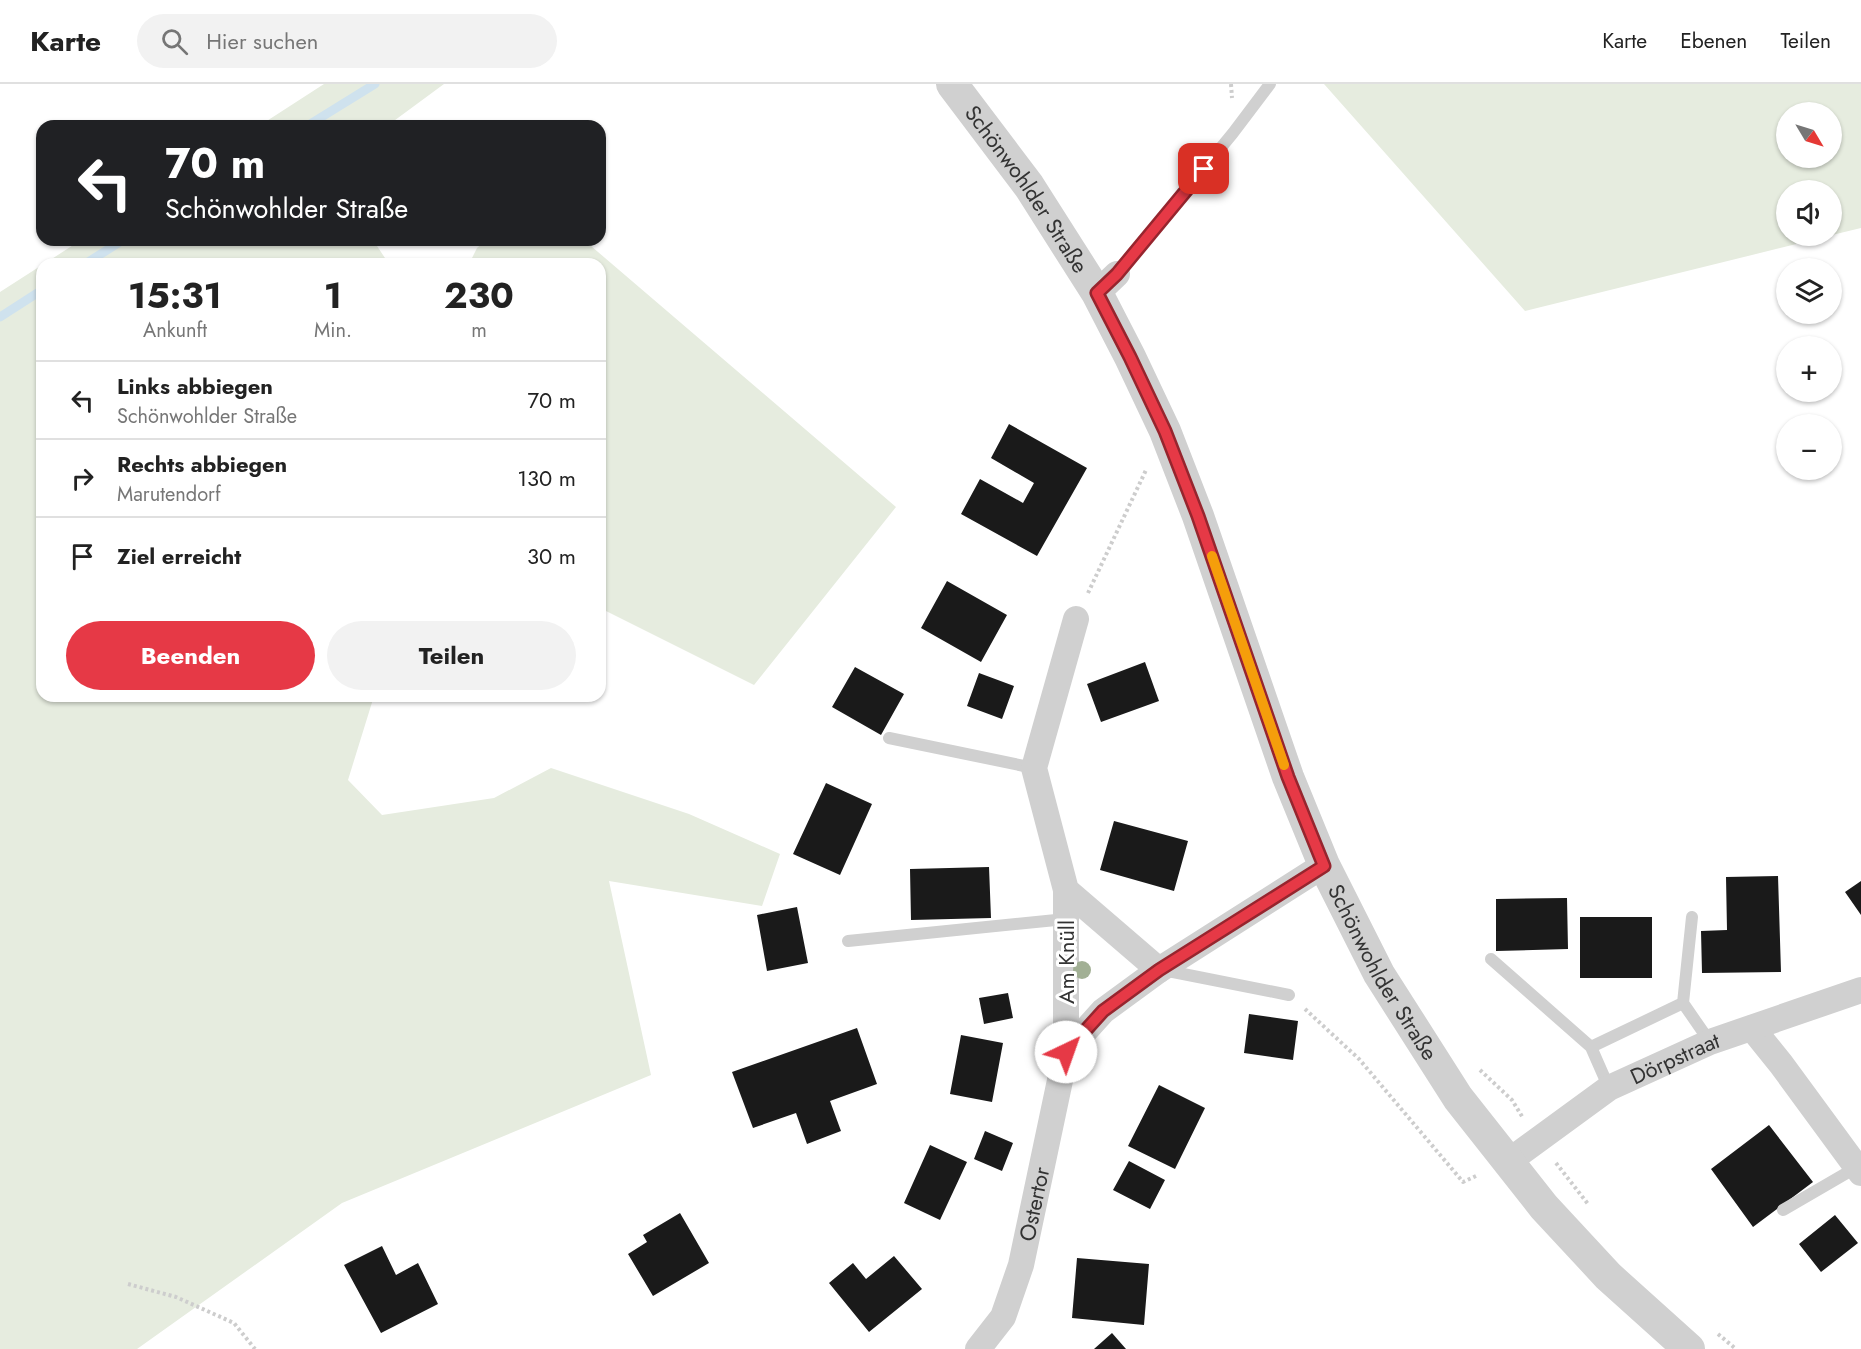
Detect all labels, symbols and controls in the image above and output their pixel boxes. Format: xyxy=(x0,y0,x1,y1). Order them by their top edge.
search box xyxy=(137,14,557,68)
text: Karte xyxy=(30,21,101,62)
icon: search xyxy=(158,25,191,58)
text: Hier suchen xyxy=(206,25,318,57)
text: Karte xyxy=(1602,26,1647,56)
text: Ebenen xyxy=(1680,26,1747,56)
text: Teilen xyxy=(1780,26,1831,56)
street label: Schönwohlder Straße xyxy=(957,98,1096,279)
north arrow xyxy=(1776,102,1842,168)
map controls xyxy=(1776,102,1842,480)
text: 70 m xyxy=(165,133,265,194)
pin xyxy=(1178,143,1229,194)
icon: left xyxy=(66,144,144,222)
icon: arrive xyxy=(1187,152,1220,185)
button: sound xyxy=(1776,180,1842,246)
text: Schönwohlder Straße xyxy=(165,189,408,228)
button: layers xyxy=(1776,258,1842,324)
text: 15:31 xyxy=(128,269,222,321)
text: 1 xyxy=(324,269,342,321)
text: 230 xyxy=(444,269,514,321)
text: Ankunft xyxy=(143,316,207,345)
text: Min. xyxy=(314,316,352,345)
text: m xyxy=(471,316,487,345)
button: + xyxy=(1776,336,1842,402)
text: Links abbiegen xyxy=(117,370,273,402)
icon: left xyxy=(66,384,99,417)
text: 70 m xyxy=(527,384,576,416)
text: Schönwohlder Straße xyxy=(117,402,297,431)
button: − xyxy=(1776,414,1842,480)
text: Rechts abbiegen xyxy=(117,448,287,480)
icon: right xyxy=(66,462,99,495)
text: 130 m xyxy=(517,462,576,494)
text: Marutendorf xyxy=(117,480,221,509)
icon: arrive xyxy=(66,540,99,573)
text: Ziel erreicht xyxy=(117,540,241,572)
text: 30 m xyxy=(527,540,576,572)
button: Beenden xyxy=(66,621,315,690)
button: Teilen xyxy=(327,621,576,690)
street label: Schönwohlder Straße xyxy=(1320,878,1446,1066)
street label: Am Knüll xyxy=(1050,920,1082,1004)
position arrow xyxy=(1034,1020,1098,1084)
street label: Dörpstraat xyxy=(1625,1024,1724,1092)
street label: Ostertor xyxy=(1010,1163,1057,1244)

